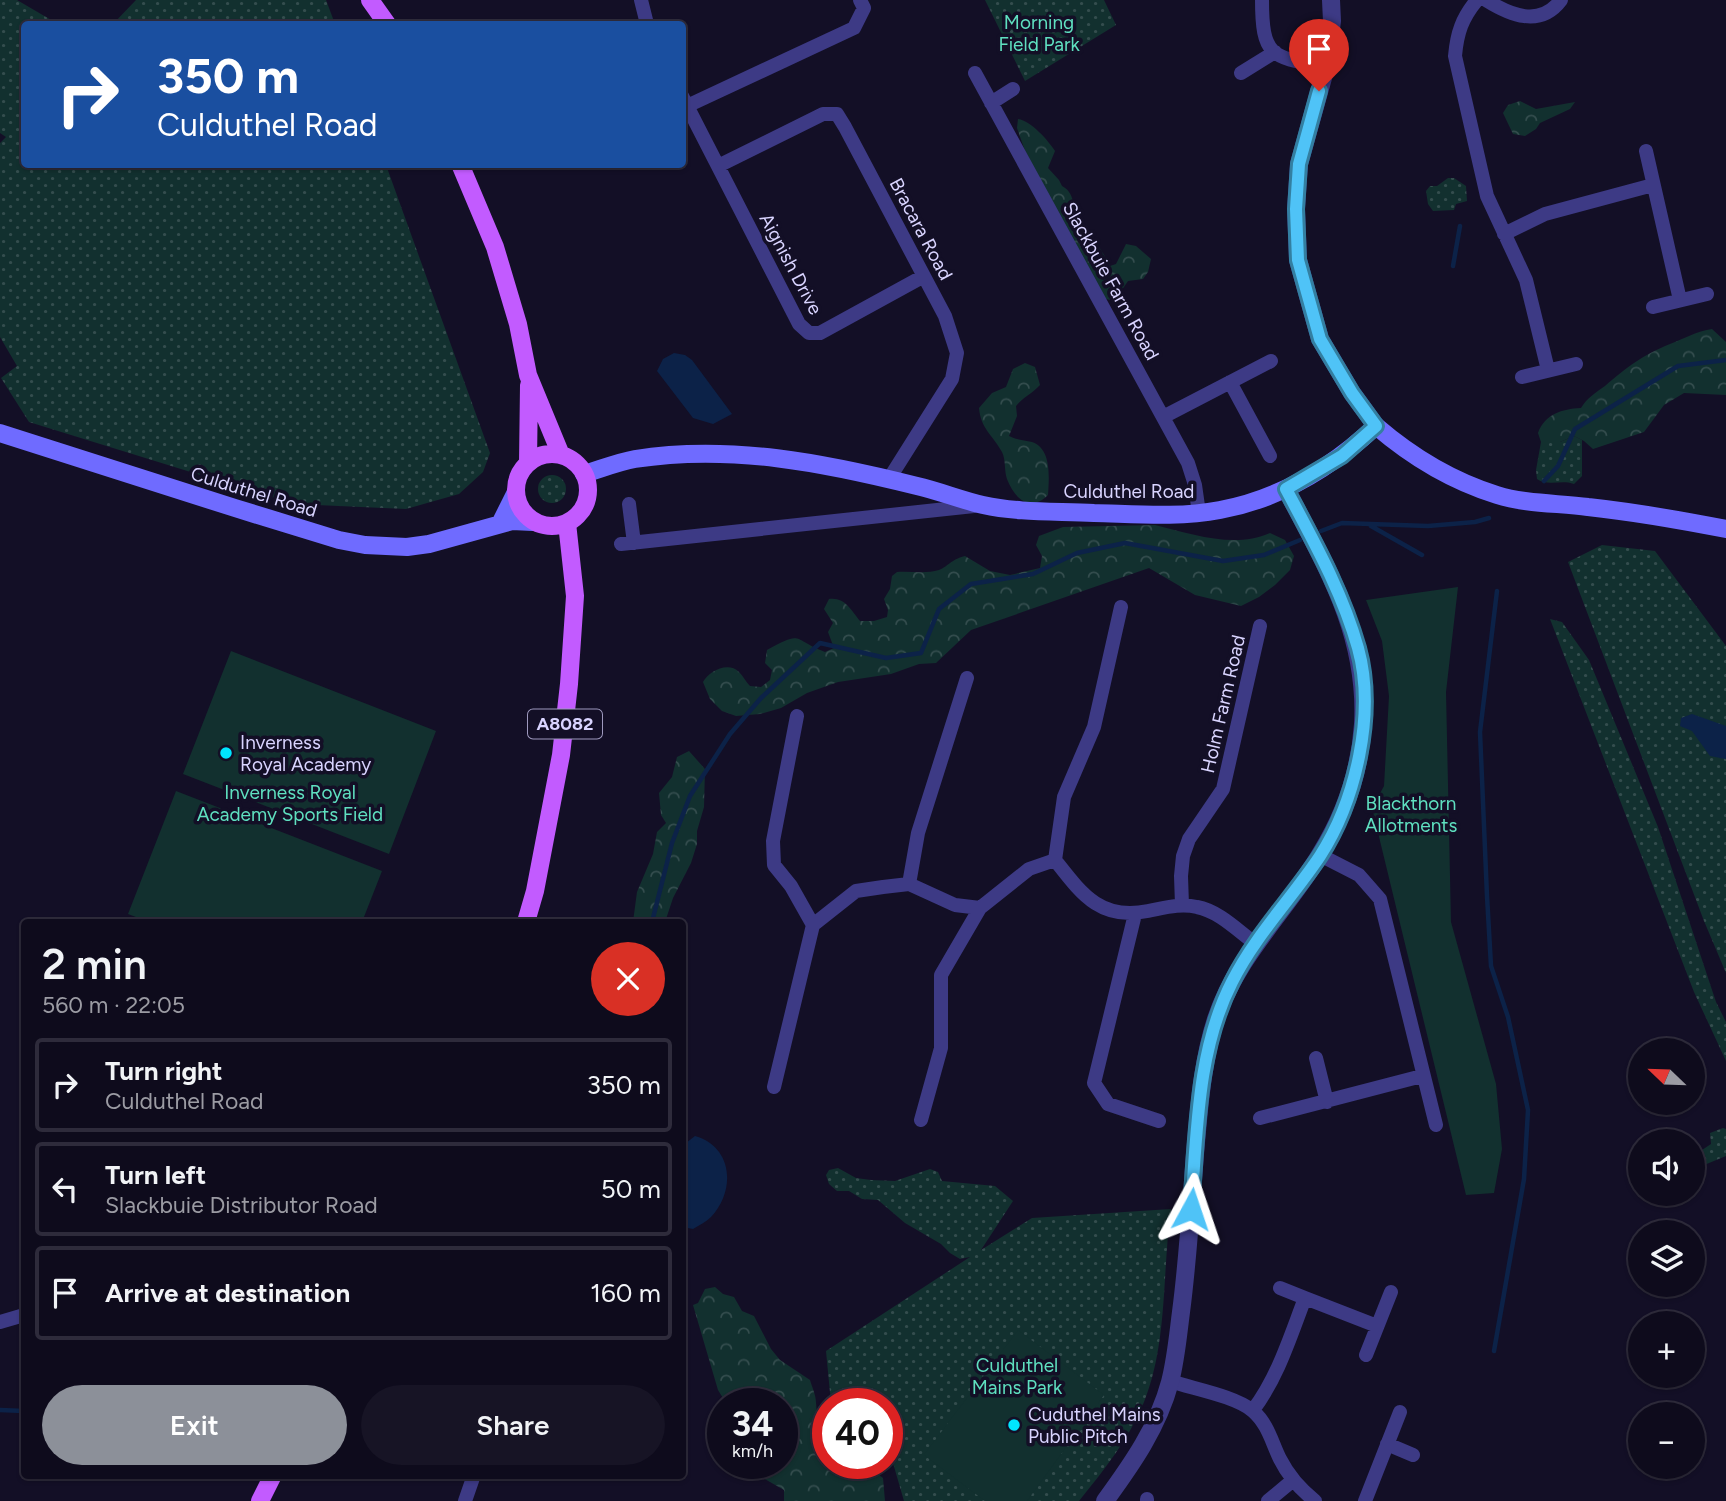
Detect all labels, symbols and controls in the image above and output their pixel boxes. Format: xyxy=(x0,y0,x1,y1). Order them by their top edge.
park label: Morning Field Park xyxy=(998,11,1080,56)
pin xyxy=(1289,19,1349,91)
icon: arrive xyxy=(1300,30,1338,68)
text: 350 m xyxy=(157,46,299,105)
icon: right xyxy=(42,49,133,140)
text: Culduthel Road xyxy=(157,106,378,144)
street label: Bracara Road xyxy=(885,174,957,284)
street label: Slackbuie Farm Road xyxy=(1058,198,1164,364)
street label: Aignish Drive xyxy=(755,209,827,319)
street label: Culduthel Road xyxy=(188,462,320,522)
street label: Culduthel Road xyxy=(1064,480,1195,503)
street label: Holm Farm Road xyxy=(1196,633,1250,775)
road number: A8082 xyxy=(528,710,602,738)
place label: Inverness Royal Academy xyxy=(240,731,371,776)
marker: Inverness Royal Academy xyxy=(218,745,234,761)
park label: Inverness Royal Academy Sports Field xyxy=(197,781,383,826)
park label: Blackthorn Allotments xyxy=(1365,792,1457,837)
text: 2 min xyxy=(42,939,147,990)
button: close xyxy=(591,942,665,1016)
text: 560 m · 22:05 xyxy=(42,991,185,1019)
north arrow xyxy=(1628,1038,1704,1115)
map controls xyxy=(1628,1038,1705,1479)
text: Turn right xyxy=(105,1055,222,1087)
icon: right xyxy=(46,1066,84,1104)
text: 350 m xyxy=(587,1069,661,1101)
text: Culduthel Road xyxy=(105,1087,264,1115)
button: sound xyxy=(1628,1129,1705,1206)
text: Turn left xyxy=(105,1159,206,1191)
icon: left xyxy=(46,1170,84,1208)
position arrow xyxy=(1154,1172,1228,1246)
text: 50 m xyxy=(601,1173,661,1205)
text: Slackbuie Distributor Road xyxy=(105,1191,378,1219)
button: layers xyxy=(1628,1220,1705,1297)
icon: arrive xyxy=(46,1274,84,1312)
text: Arrive at destination xyxy=(105,1277,350,1309)
text: 160 m xyxy=(590,1277,661,1309)
button: + xyxy=(1628,1311,1705,1388)
park label: Culduthel Mains Park xyxy=(972,1354,1063,1399)
button: Exit xyxy=(42,1385,347,1465)
button: Share xyxy=(361,1385,665,1465)
speed limit sign: 40 xyxy=(812,1388,903,1479)
button: − xyxy=(1628,1402,1705,1479)
text: 34 xyxy=(732,1403,773,1445)
place label: Cuduthel Mains Public Pitch xyxy=(1028,1403,1161,1448)
marker: Cuduthel Mains Public Pitch xyxy=(1006,1417,1022,1433)
text: km/h xyxy=(732,1440,773,1462)

